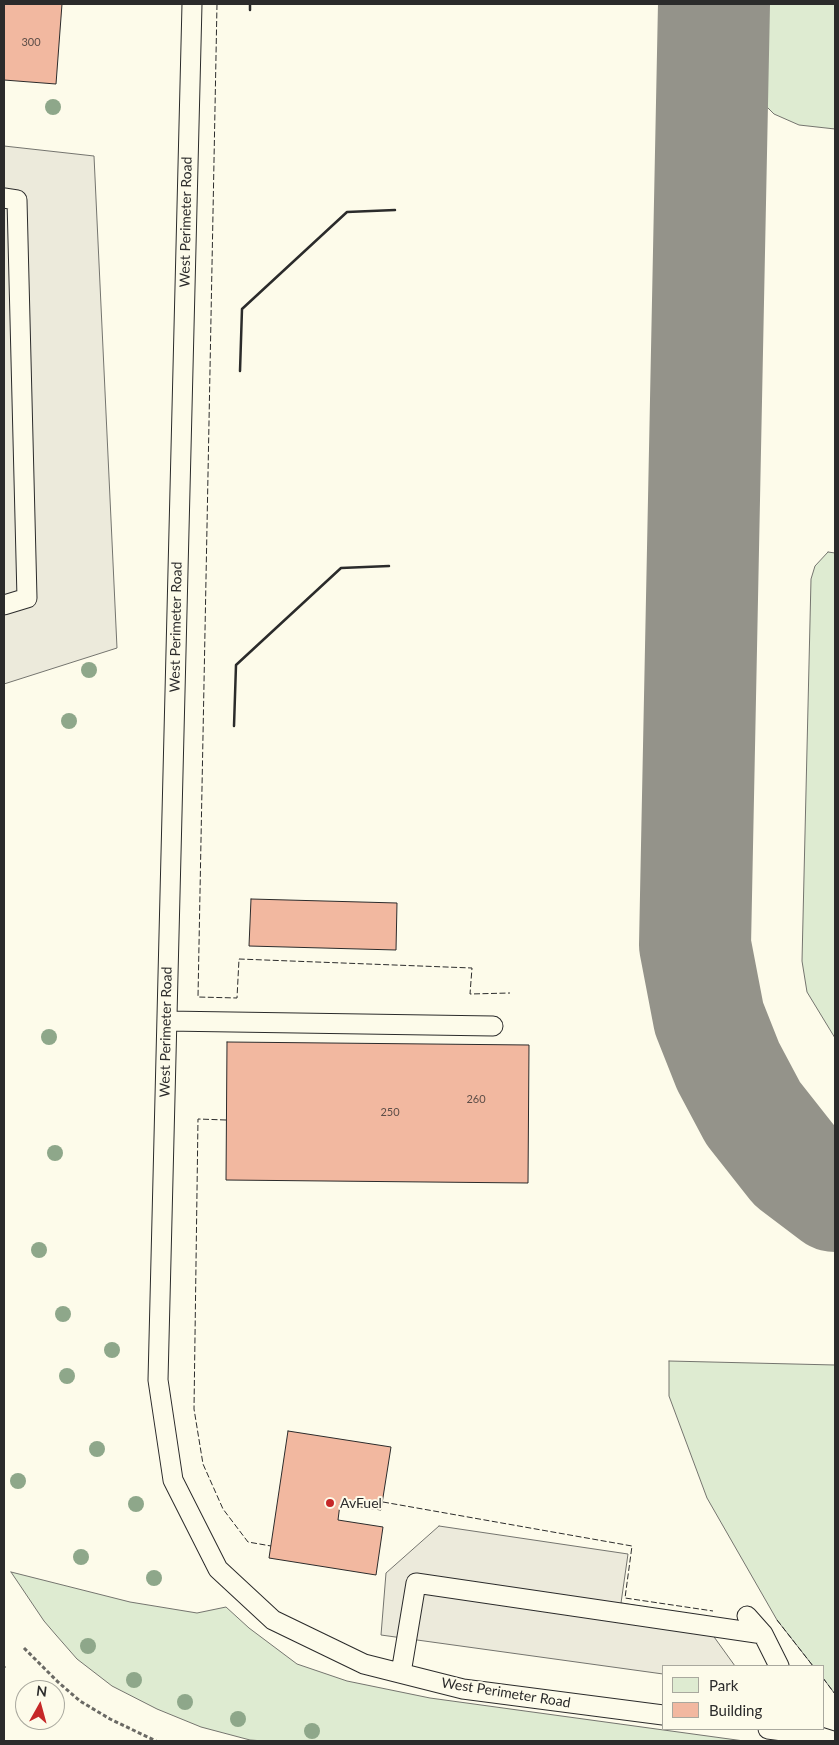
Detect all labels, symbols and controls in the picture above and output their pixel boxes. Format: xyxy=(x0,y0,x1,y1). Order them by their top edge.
house number: 300 xyxy=(21,35,41,49)
street label: West Perimeter Road xyxy=(176,157,196,287)
street label: West Perimeter Road xyxy=(166,562,186,692)
street label: West Perimeter Road xyxy=(156,967,176,1097)
house number: 260 xyxy=(466,1092,486,1106)
house number: 250 xyxy=(380,1105,400,1119)
place label: AvFuel xyxy=(340,1495,382,1511)
marker: AvFuel xyxy=(324,1497,336,1509)
legend xyxy=(662,1665,824,1730)
street label: West Perimeter Road xyxy=(440,1674,572,1712)
text: Park xyxy=(709,1676,738,1694)
north arrow xyxy=(15,1680,65,1730)
text: N xyxy=(35,1682,48,1700)
text: Building xyxy=(709,1701,762,1719)

